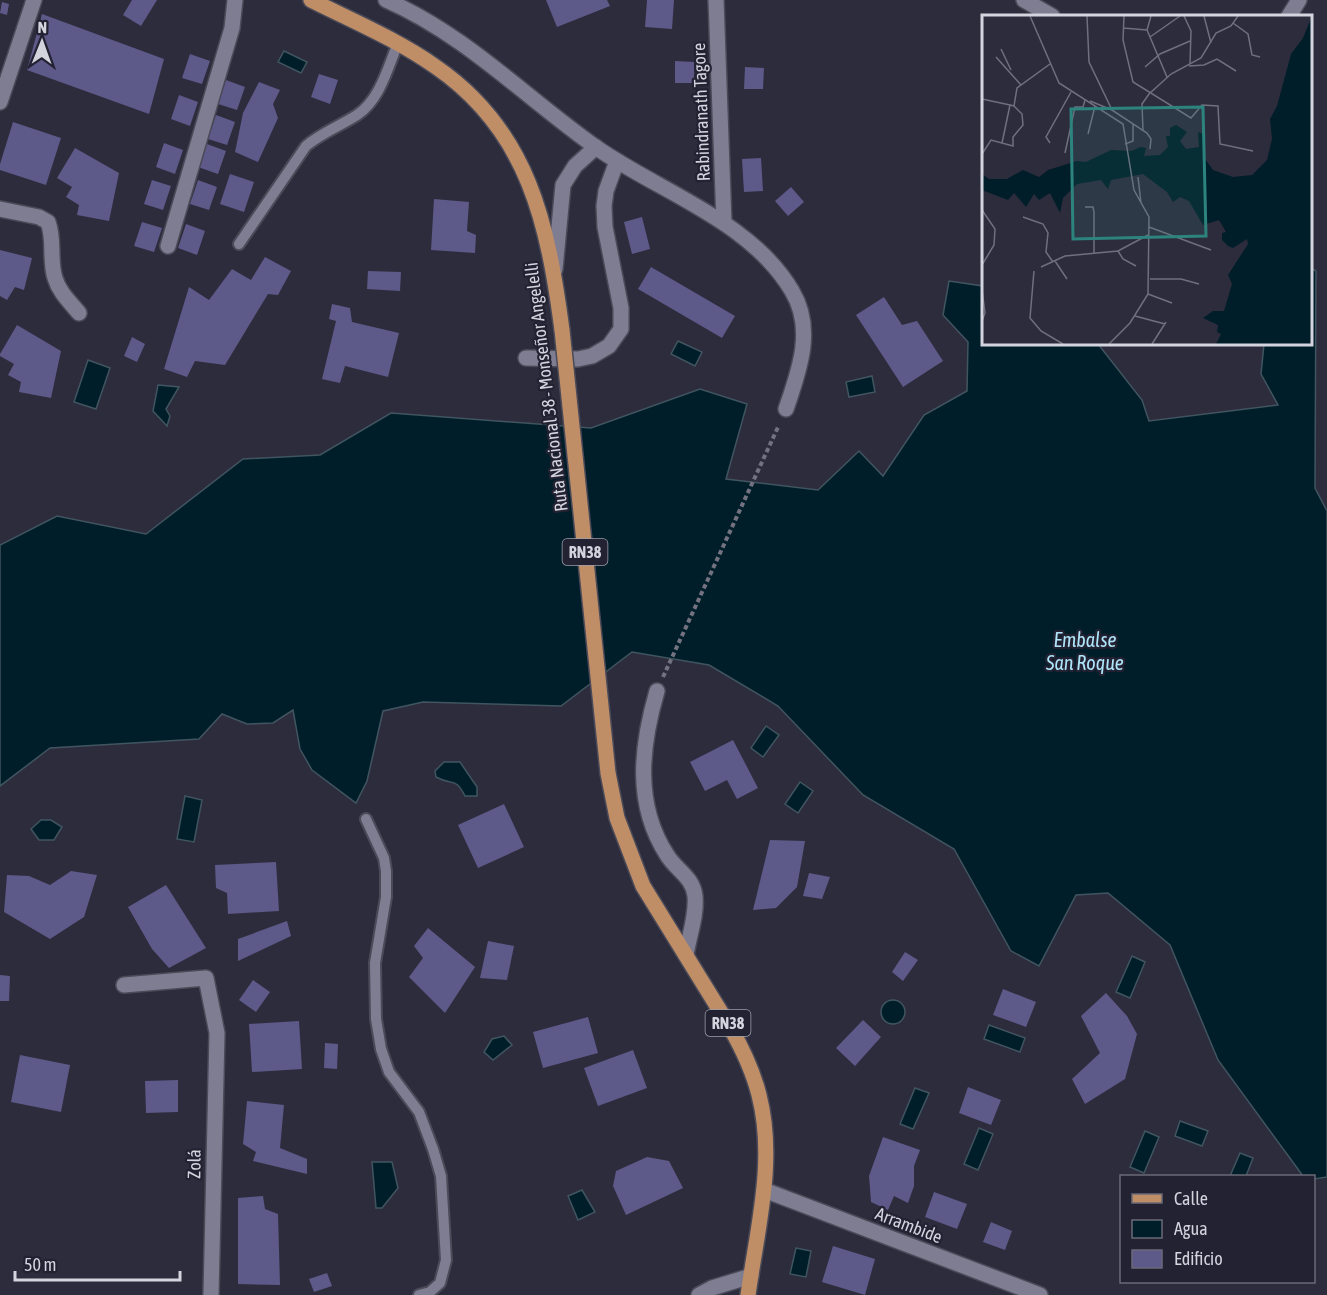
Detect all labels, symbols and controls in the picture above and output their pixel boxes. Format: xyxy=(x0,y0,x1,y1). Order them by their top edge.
north arrow xyxy=(12,12,72,72)
inset map xyxy=(982,15,1312,345)
text: N xyxy=(37,18,47,36)
street label: Rabindranath Tagore xyxy=(688,42,714,182)
street label: Ruta Nacional 38 - Monseñor Angelelli xyxy=(520,261,572,513)
road number: RN38 xyxy=(562,539,608,565)
water label: Embalse San Roque xyxy=(1045,628,1124,674)
road number: RN38 xyxy=(706,1010,750,1036)
street label: Zolá xyxy=(183,1149,205,1179)
legend xyxy=(1120,1175,1315,1283)
text: Calle xyxy=(1174,1188,1208,1209)
street label: Arrambide xyxy=(873,1203,945,1247)
text: Agua xyxy=(1174,1218,1208,1239)
scale bar xyxy=(15,1244,180,1282)
text: Edificio xyxy=(1174,1248,1223,1269)
text: 50 m xyxy=(24,1254,56,1275)

